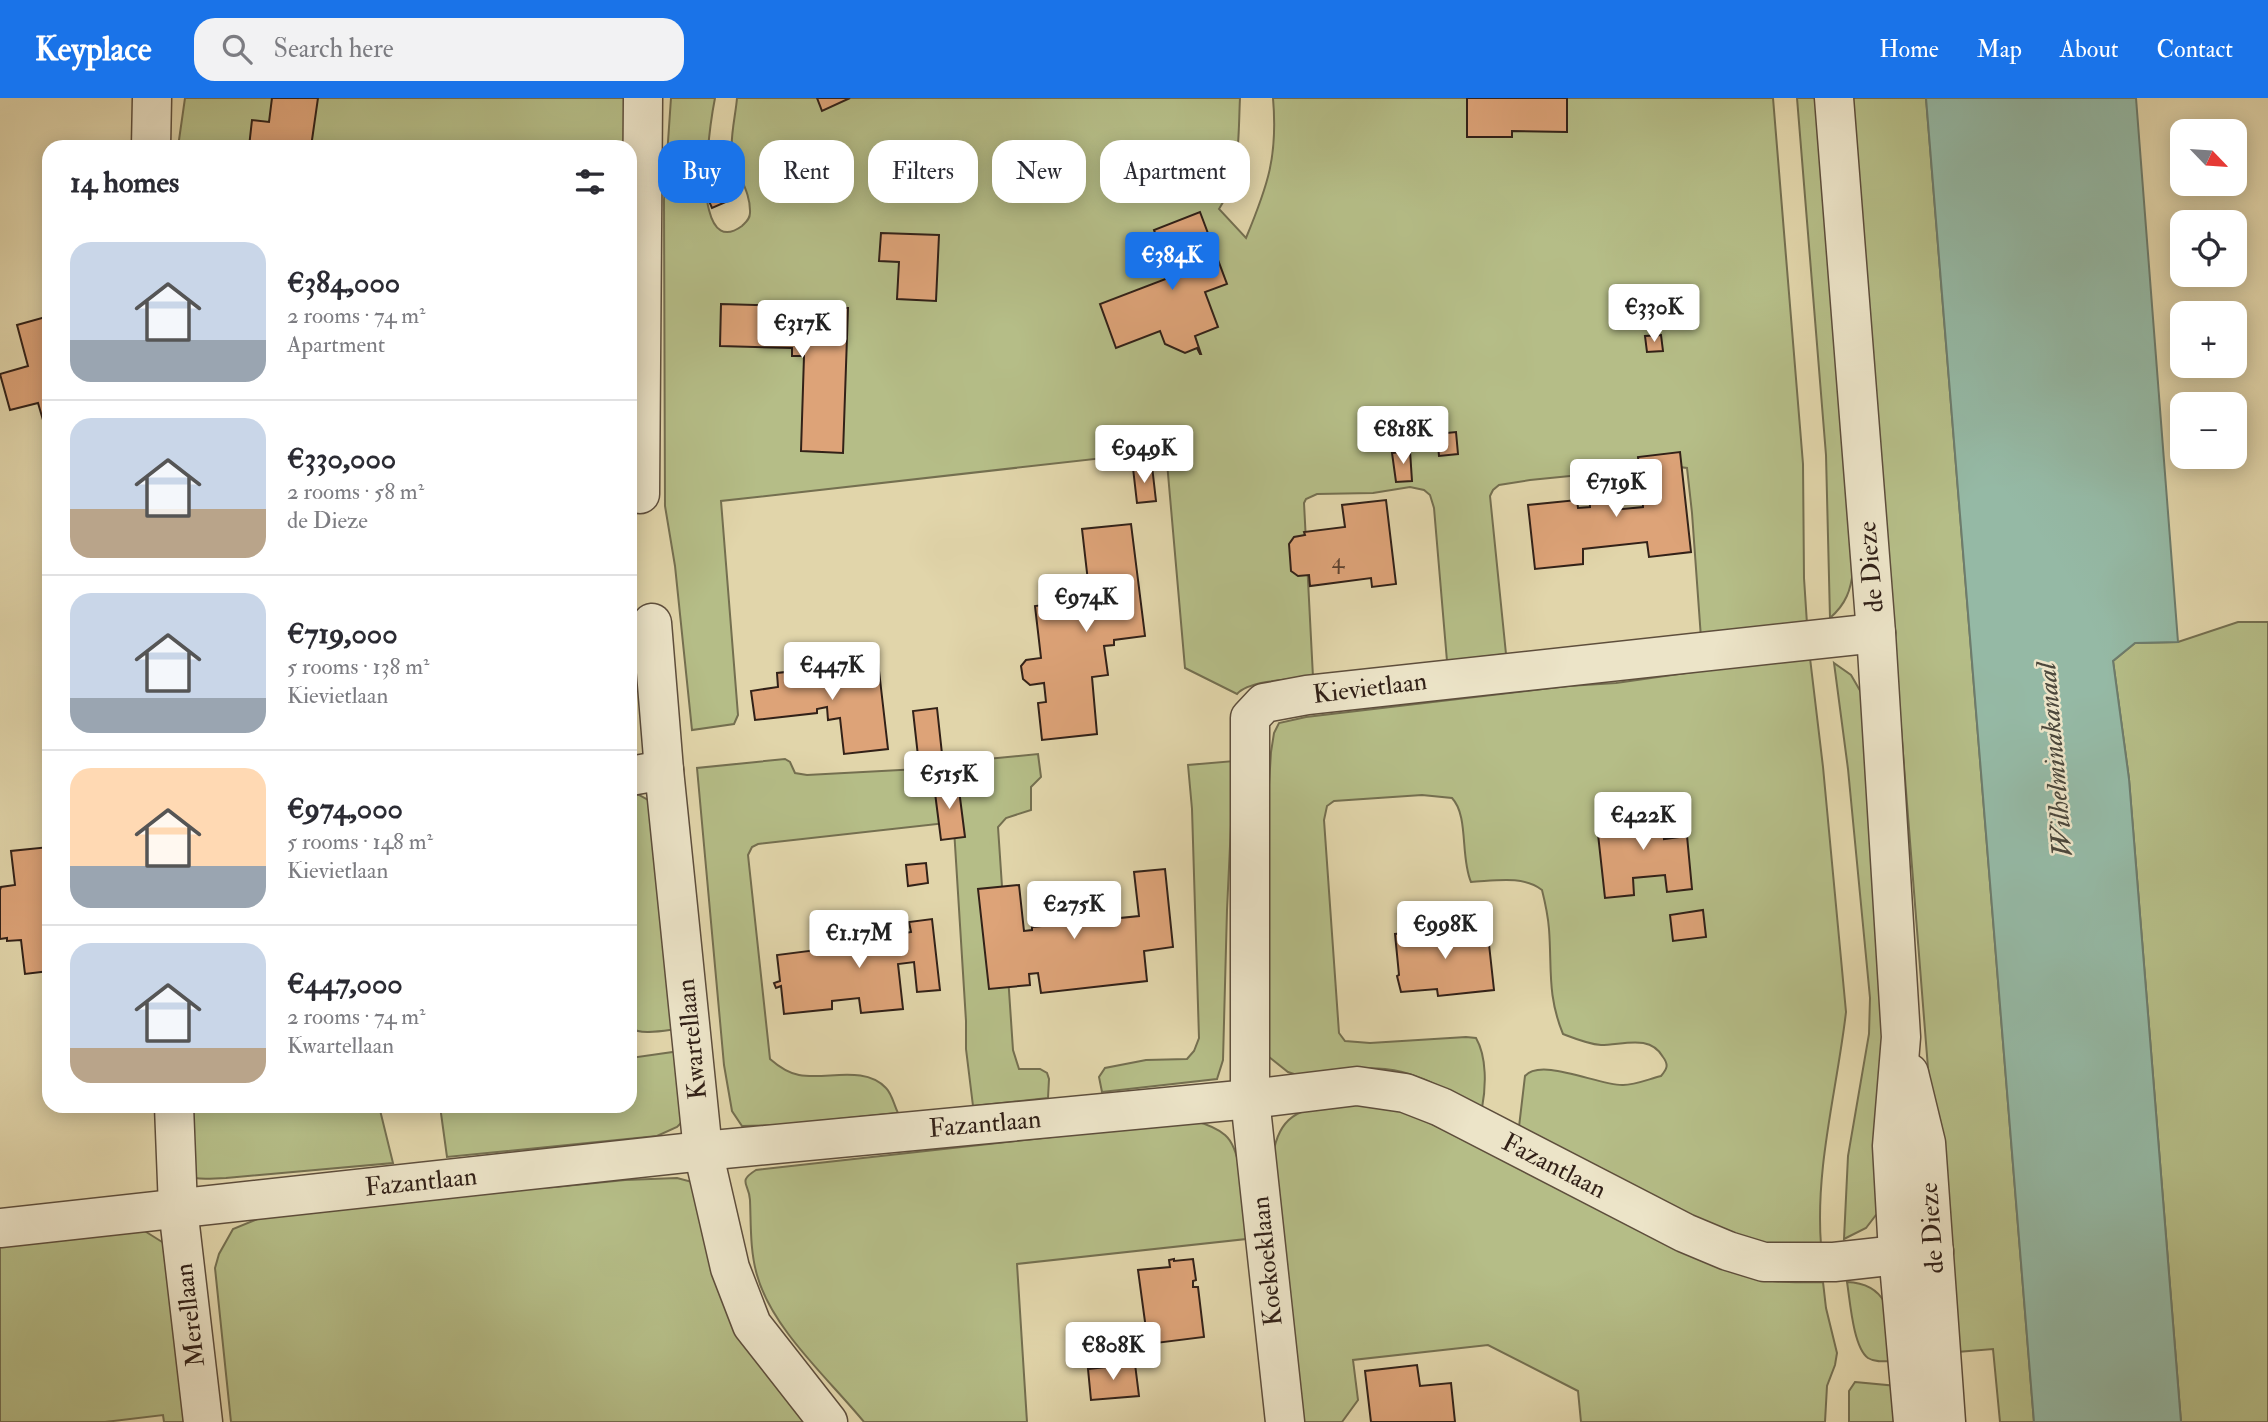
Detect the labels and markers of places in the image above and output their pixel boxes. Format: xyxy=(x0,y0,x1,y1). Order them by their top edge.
pin: €384K xyxy=(1123,232,1221,292)
pin: €330K xyxy=(1605,285,1703,344)
pin: €317K xyxy=(753,300,851,360)
pin: €818K xyxy=(1354,406,1452,466)
pin: €949K xyxy=(1095,426,1193,485)
pin: €719K xyxy=(1567,460,1665,519)
pin: €974K xyxy=(1037,574,1135,634)
pin: €447K xyxy=(783,642,881,702)
pin: €515K xyxy=(900,752,998,811)
pin: €422K xyxy=(1594,792,1692,852)
pin: €275K xyxy=(1025,882,1123,941)
pin: €998K xyxy=(1396,902,1494,961)
pin: €1.17M xyxy=(802,910,916,970)
pin: €808K xyxy=(1064,1322,1162,1382)

